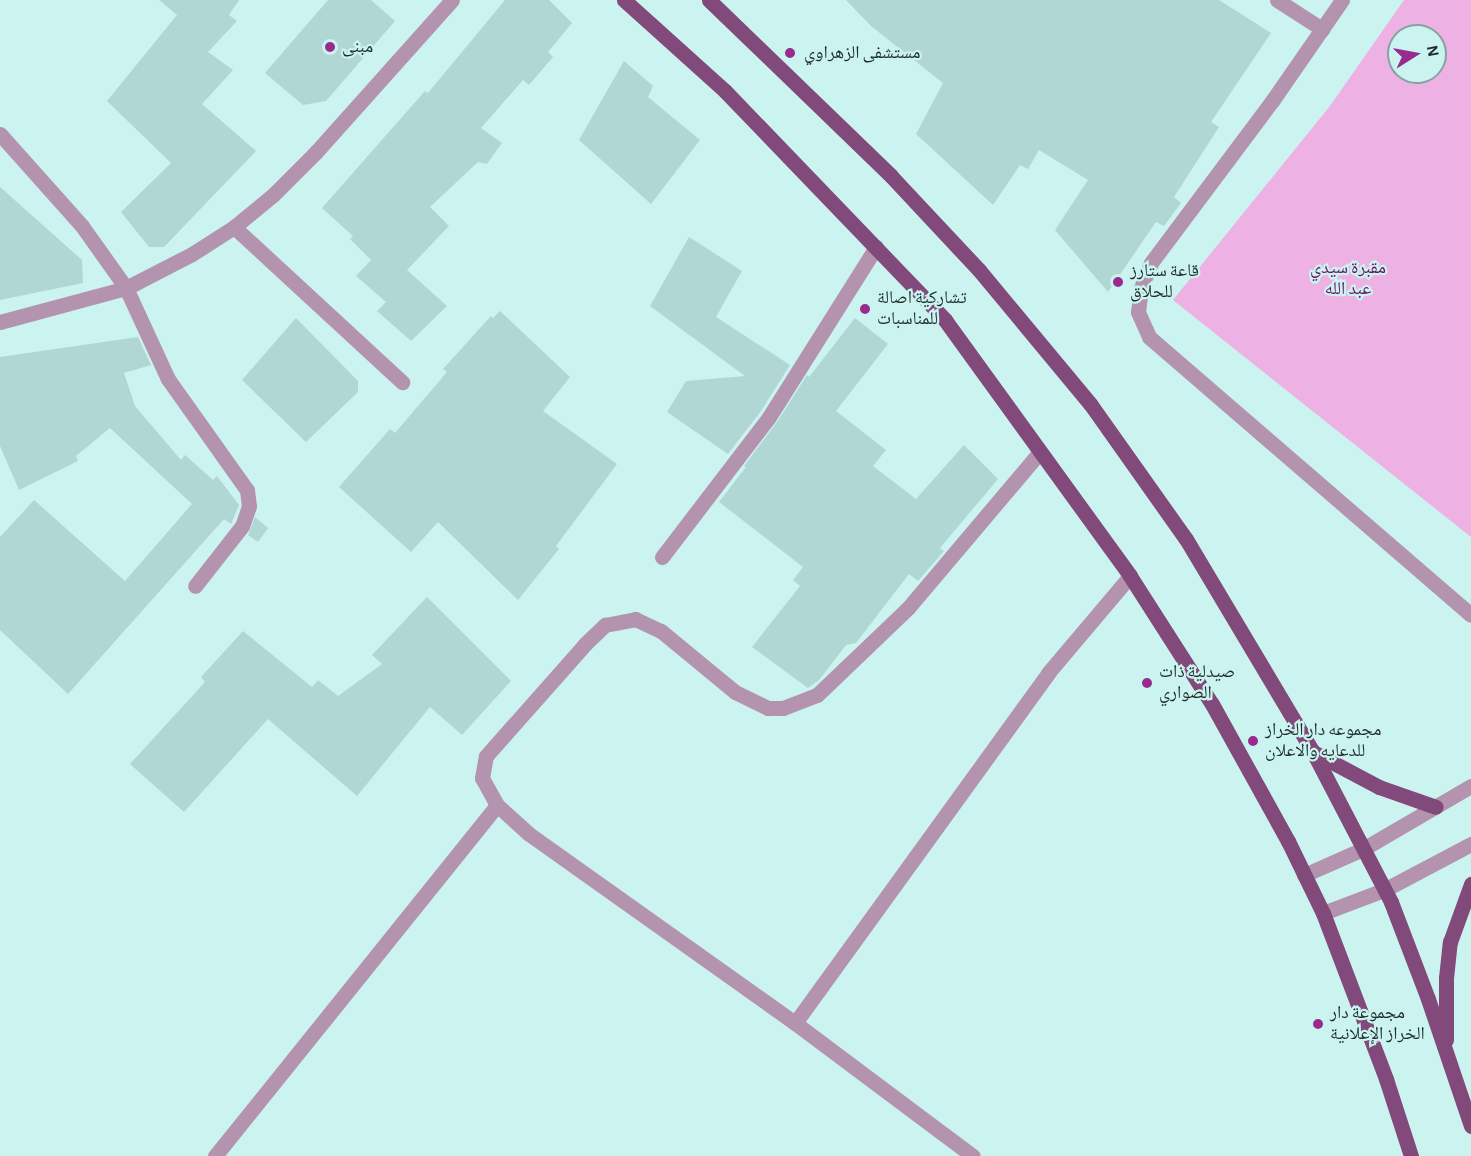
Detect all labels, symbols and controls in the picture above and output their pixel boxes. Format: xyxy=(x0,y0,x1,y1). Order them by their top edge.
north arrow xyxy=(1387,24,1447,84)
place label: مبنى xyxy=(342,36,373,58)
marker: مبنى xyxy=(323,40,337,54)
place label: مستشفى الزهراوي xyxy=(804,42,920,64)
marker: مستشفى الزهراوي xyxy=(781,44,799,62)
text: N xyxy=(1424,44,1442,58)
park label: مقبرة سيدي عبد الله xyxy=(1310,258,1386,300)
place label: قاعة ستارز للحلاق xyxy=(1130,261,1199,304)
marker: قاعة ستارز للحلاق xyxy=(1111,275,1125,289)
place label: تشاركية اصالة للمناسبات xyxy=(877,288,967,330)
marker: تشاركية اصالة للمناسبات xyxy=(858,302,872,316)
place label: صيدلية ذات الصواري xyxy=(1159,662,1235,704)
marker: صيدلية ذات الصواري xyxy=(1140,676,1154,690)
place label: مجموعه دار الخراز للدعايه والاعلان xyxy=(1265,720,1381,762)
marker: مجموعه دار الخراز للدعايه والاعلان xyxy=(1246,734,1260,748)
place label: مجموعة دار الخراز اﻹعلانية xyxy=(1330,1003,1425,1046)
marker: مجموعة دار الخراز اﻹعلانية xyxy=(1311,1017,1325,1031)

